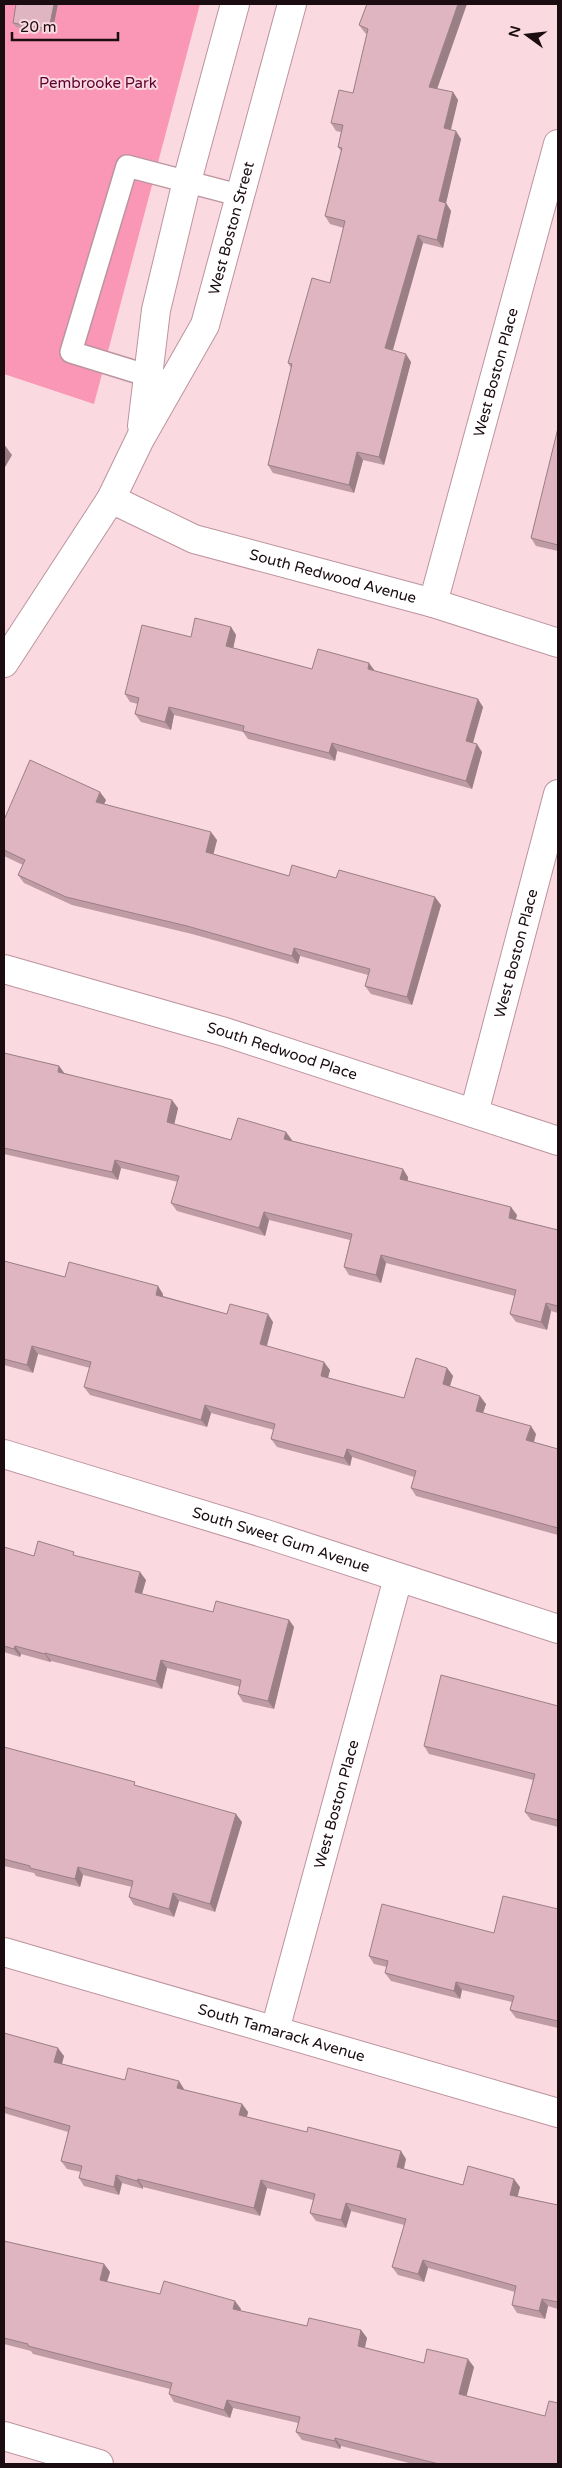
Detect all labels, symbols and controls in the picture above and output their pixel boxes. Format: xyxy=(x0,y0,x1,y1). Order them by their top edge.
scale bar xyxy=(12,10,119,42)
north arrow xyxy=(502,10,552,60)
text: 20 m xyxy=(20,18,57,36)
text: N xyxy=(505,24,525,39)
park label: Pembrooke Park xyxy=(39,74,157,92)
street label: West Boston Street xyxy=(205,159,258,297)
street label: West Boston Place xyxy=(470,306,522,439)
street label: South Redwood Avenue xyxy=(248,545,418,607)
street label: West Boston Place xyxy=(490,887,542,1020)
street label: South Redwood Place xyxy=(205,1018,360,1084)
street label: South Sweet Gum Avenue xyxy=(190,1503,372,1576)
street label: West Boston Place xyxy=(310,1738,363,1871)
street label: South Tamarack Avenue xyxy=(196,2000,367,2065)

